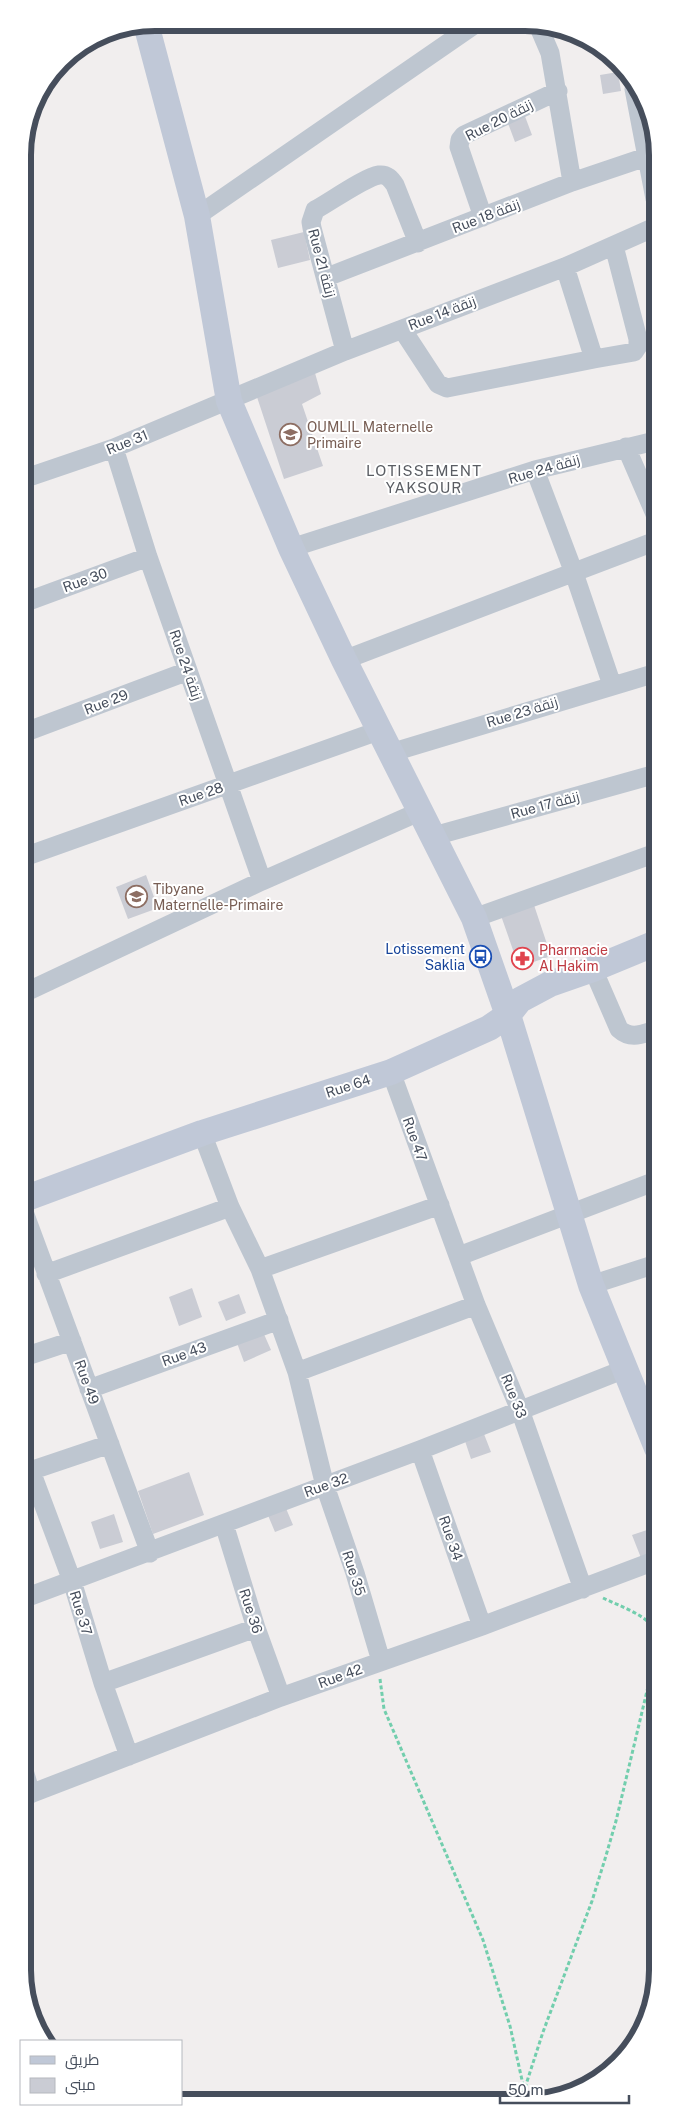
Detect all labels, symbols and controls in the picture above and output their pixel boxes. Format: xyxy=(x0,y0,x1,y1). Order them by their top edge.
street label: Rue 20 زنقة xyxy=(463,96,535,144)
street label: Rue 18 زنقة xyxy=(450,196,522,236)
street label: Rue 21 زنقة xyxy=(305,227,339,299)
street label: Rue 14 زنقة xyxy=(406,293,478,333)
place label: OUMLIL Maternelle Primaire xyxy=(307,419,433,451)
school or university icon: OUMLIL Maternelle Primaire xyxy=(279,423,303,447)
street label: Rue 31 xyxy=(104,426,150,458)
street label: Rue 24 زنقة xyxy=(506,451,582,487)
district label: LOTISSEMENT YAKSOUR xyxy=(366,462,482,496)
street label: Rue 30 xyxy=(61,565,109,595)
street label: Rue 24 زنقة xyxy=(166,628,206,702)
street label: Rue 29 xyxy=(82,686,130,718)
street label: Rue 23 زنقة xyxy=(484,694,560,730)
street label: Rue 28 xyxy=(177,779,225,809)
street label: Rue 17 زنقة xyxy=(509,788,581,822)
place label: Tibyane Maternelle-Primaire xyxy=(153,881,283,913)
school or university icon: Tibyane Maternelle-Primaire xyxy=(125,885,149,909)
place label: Lotissement Saklia xyxy=(385,941,465,973)
place label: Pharmacie Al Hakim xyxy=(539,942,608,974)
bus stop icon: Lotissement Saklia xyxy=(469,945,493,969)
pharmacy icon: Pharmacie Al Hakim xyxy=(511,946,535,970)
street label: Rue 64 xyxy=(324,1071,373,1101)
street label: Rue 47 xyxy=(400,1115,430,1163)
street label: Rue 43 xyxy=(159,1338,209,1369)
street label: Rue 49 xyxy=(72,1358,103,1407)
street label: Rue 33 xyxy=(498,1372,530,1421)
street label: Rue 32 xyxy=(302,1470,350,1500)
street label: Rue 34 xyxy=(436,1513,466,1563)
street label: Rue 35 xyxy=(339,1548,369,1598)
street label: Rue 36 xyxy=(236,1587,266,1636)
street label: Rue 37 xyxy=(67,1589,95,1637)
street label: Rue 42 xyxy=(316,1661,364,1691)
legend xyxy=(20,2040,182,2105)
text: طريق xyxy=(65,2051,99,2070)
scale bar xyxy=(500,2072,629,2104)
text: مبنى xyxy=(65,2076,96,2095)
text: 50 m xyxy=(508,2081,543,2098)

